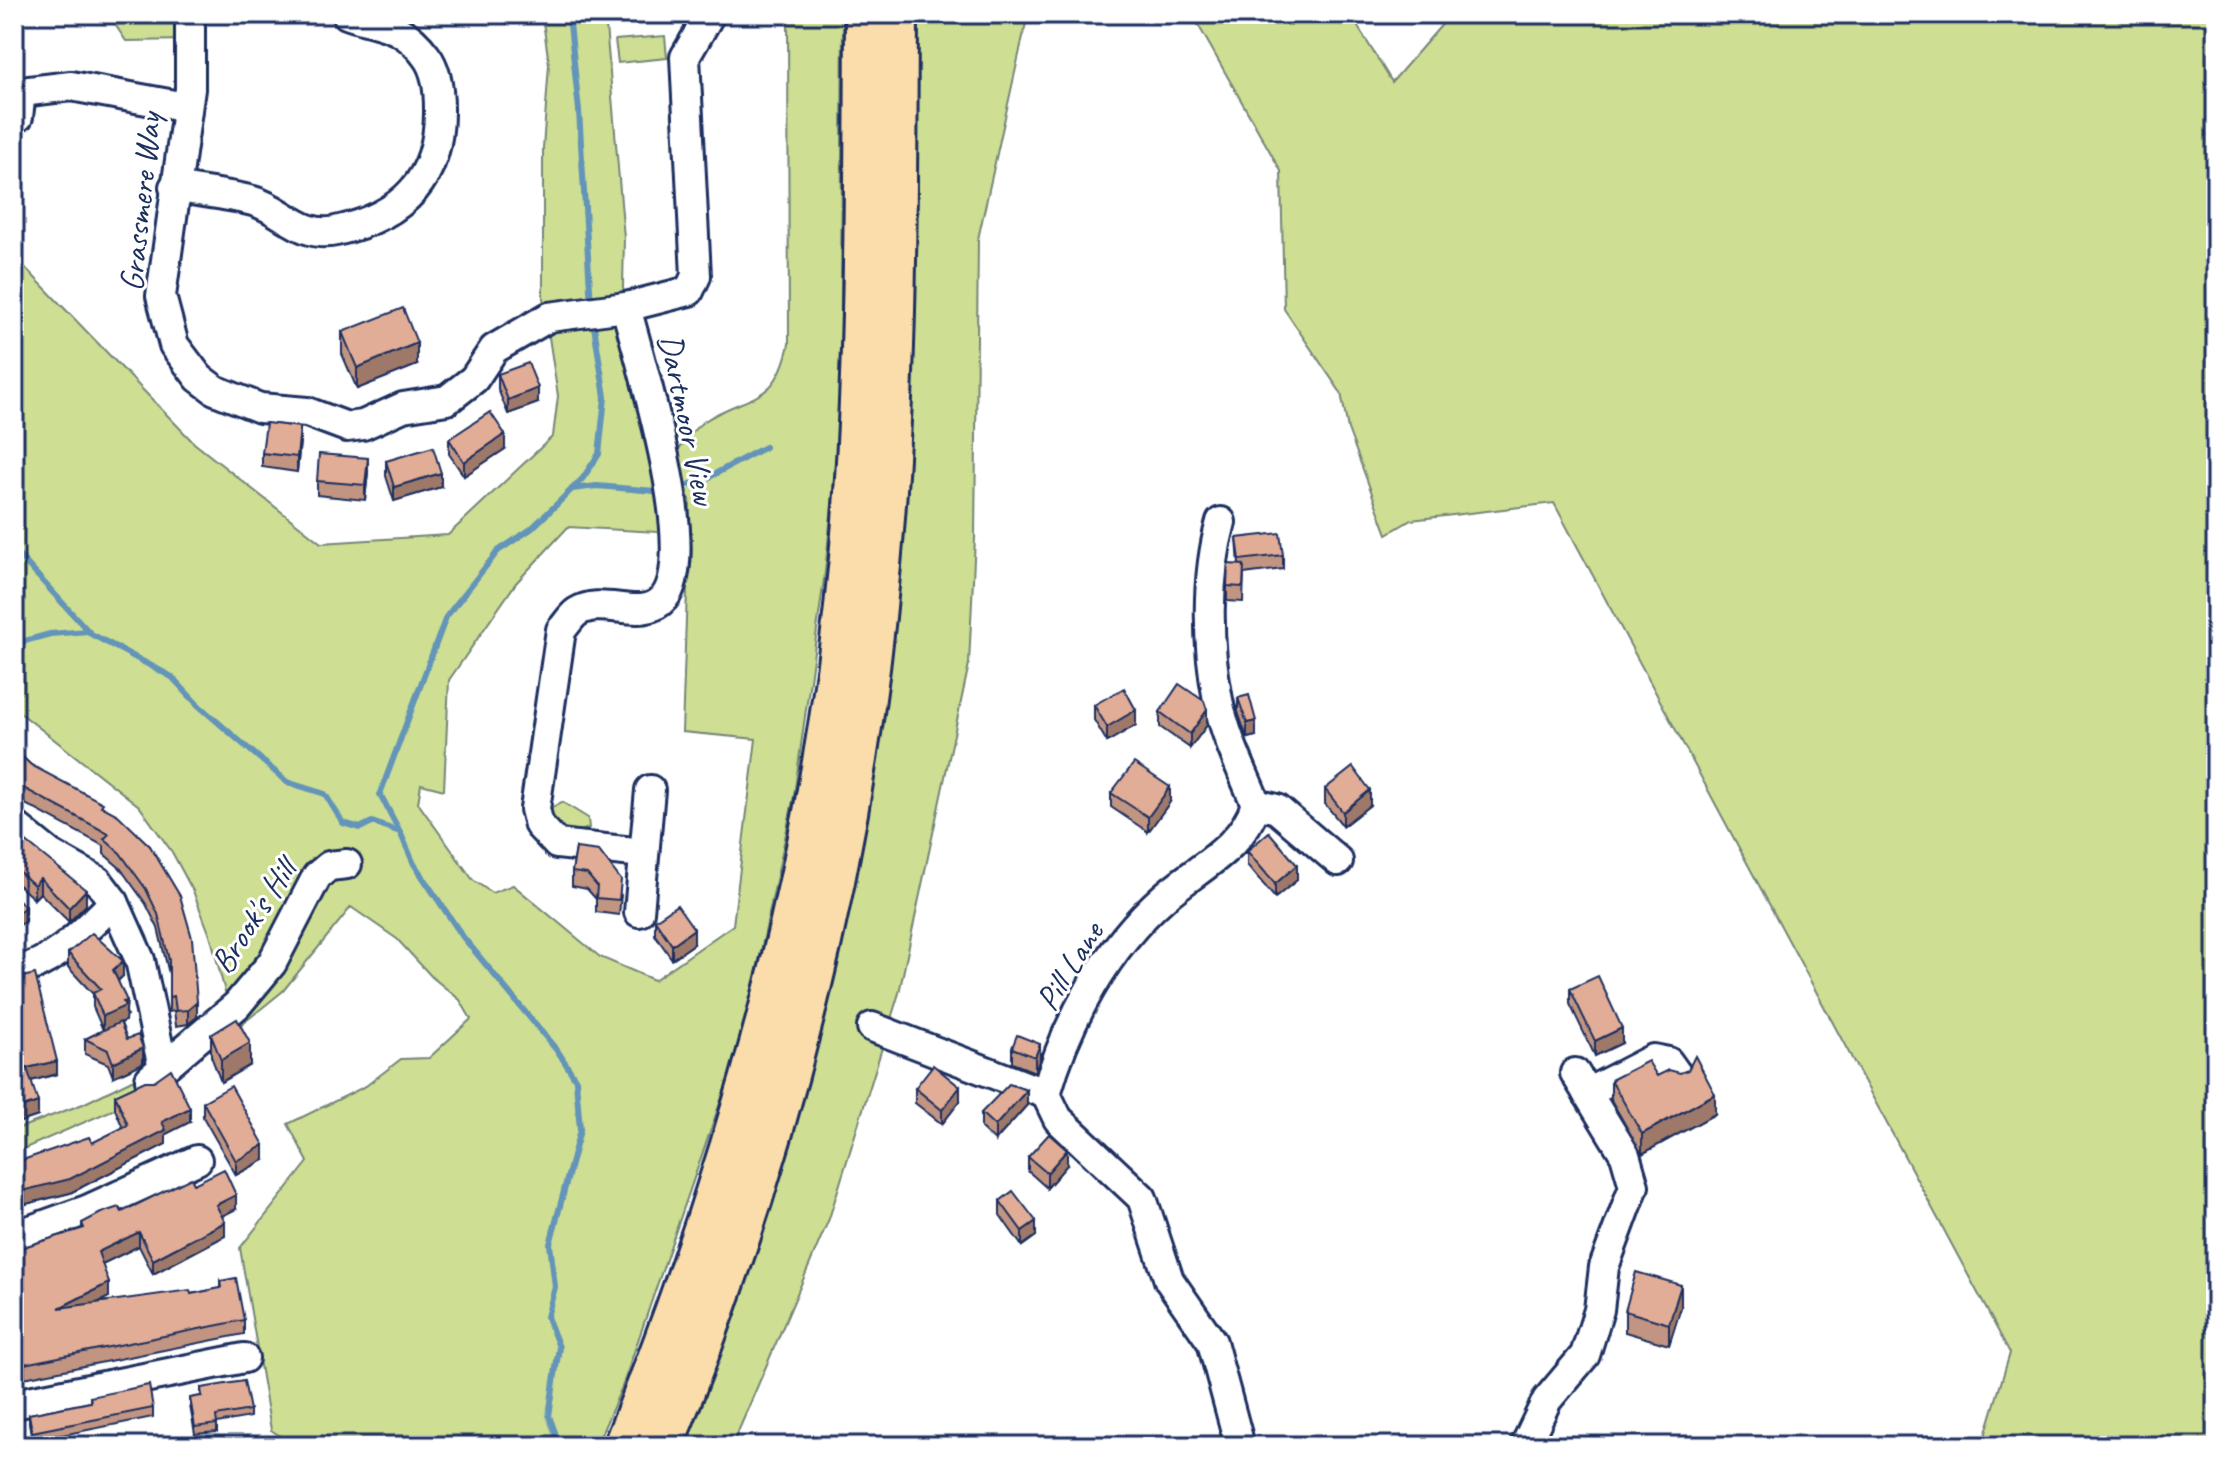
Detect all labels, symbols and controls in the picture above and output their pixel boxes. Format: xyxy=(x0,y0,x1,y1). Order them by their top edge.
street label: Grassmere Way xyxy=(109,107,171,293)
street label: Dartmoor View xyxy=(649,330,728,511)
street label: Brook's Hill xyxy=(200,846,309,981)
street label: Pill Lane xyxy=(1025,912,1114,1018)

